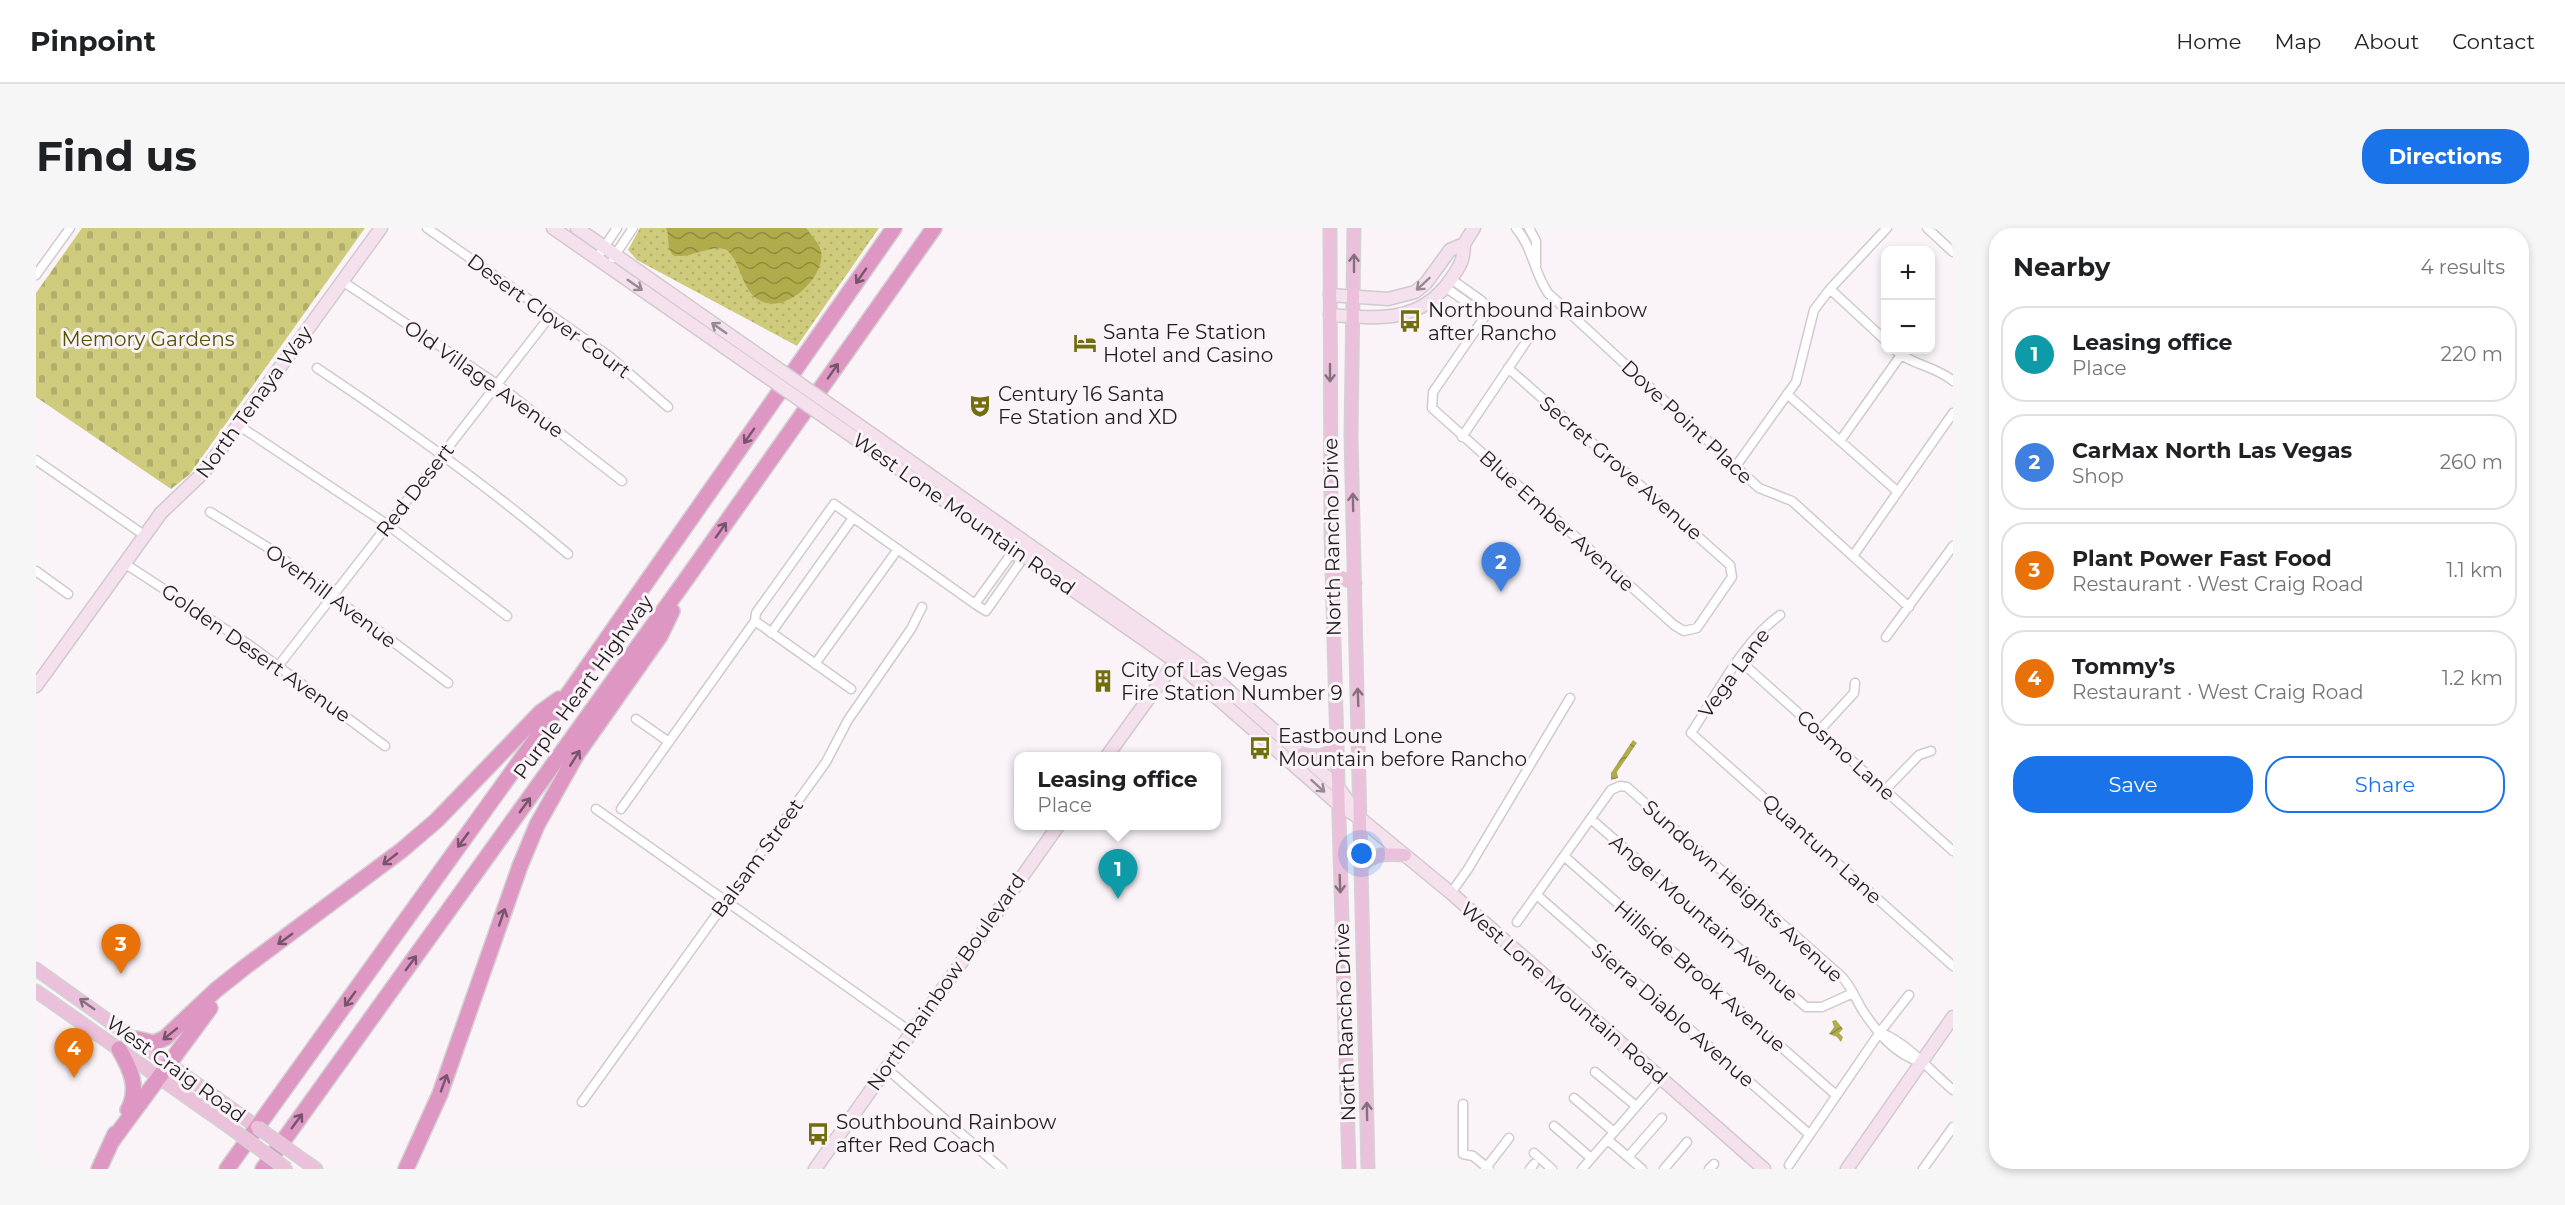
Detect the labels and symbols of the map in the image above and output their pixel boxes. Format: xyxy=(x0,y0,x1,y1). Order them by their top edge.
street label: Desert Clover Court xyxy=(463,249,635,383)
one-way arrow xyxy=(1348,253,1360,273)
one-way arrow xyxy=(855,267,867,284)
one-way arrow xyxy=(1416,277,1431,291)
one-way arrow xyxy=(627,279,643,291)
place label: Northbound Rainbow after Rancho xyxy=(1428,298,1647,345)
bus stop icon: Northbound Rainbow after Rancho xyxy=(1397,308,1423,334)
street label: Old Village Avenue xyxy=(400,315,568,443)
place label: Santa Fe Station Hotel and Casino xyxy=(1103,320,1273,367)
street label: North Tenaya Way xyxy=(191,321,317,483)
one-way arrow xyxy=(711,322,728,334)
park label: Memory Gardens xyxy=(62,327,235,351)
hotel icon: Santa Fe Station Hotel and Casino xyxy=(1072,330,1098,356)
street label: Dove Point Place xyxy=(1617,355,1757,489)
one-way arrow xyxy=(827,363,839,379)
one-way arrow xyxy=(1324,363,1336,383)
place label: Century 16 Santa Fe Station and XD xyxy=(998,382,1178,429)
street label: Secret Grove Avenue xyxy=(1535,391,1707,545)
theatre icon: Century 16 Santa Fe Station and XD xyxy=(967,393,993,419)
one-way arrow xyxy=(743,427,755,443)
street label: West Lone Mountain Road xyxy=(848,428,1080,600)
street label: Red Desert xyxy=(371,438,459,542)
street label: North Rancho Drive xyxy=(1318,438,1346,636)
street label: Blue Ember Avenue xyxy=(1475,445,1639,597)
one-way arrow xyxy=(1347,493,1358,513)
one-way arrow xyxy=(715,523,727,539)
street label: Overhill Avenue xyxy=(261,539,401,653)
pin: 2 xyxy=(1482,542,1520,592)
street label: Golden Desert Avenue xyxy=(157,579,355,727)
street label: Purple Heart Highway xyxy=(508,590,658,784)
street label: Vega Lane xyxy=(1693,624,1775,722)
place label: City of Las Vegas Fire Station Number 9 xyxy=(1121,658,1343,705)
building icon: City of Las Vegas Fire Station Number 9 xyxy=(1090,668,1116,694)
one-way arrow xyxy=(1352,688,1364,708)
street label: Cosmo Lane xyxy=(1792,705,1900,805)
place label: Eastbound Lone Mountain before Rancho xyxy=(1278,724,1527,771)
bus stop icon: Eastbound Lone Mountain before Rancho xyxy=(1247,735,1273,761)
one-way arrow xyxy=(569,750,581,767)
one-way arrow xyxy=(1310,779,1325,793)
street label: Quantum Lane xyxy=(1757,789,1887,909)
street label: Balsam Street xyxy=(706,794,808,922)
street label: Sundown Heights Avenue xyxy=(1638,795,1848,987)
one-way arrow xyxy=(519,797,531,813)
street label: Angel Mountain Avenue xyxy=(1605,830,1803,1006)
one-way arrow xyxy=(457,832,469,848)
your location xyxy=(1347,839,1376,868)
pin: 1 xyxy=(1098,850,1138,899)
one-way arrow xyxy=(383,853,399,865)
street label: North Rainbow Boulevard xyxy=(862,869,1030,1095)
one-way arrow xyxy=(1335,873,1346,893)
street label: Hillside Brook Avenue xyxy=(1609,895,1791,1057)
street label: West Lone Mountain Road xyxy=(1456,897,1672,1089)
one-way arrow xyxy=(497,908,508,927)
street label: North Rancho Drive xyxy=(1330,922,1360,1122)
pin: 3 xyxy=(102,924,140,974)
one-way arrow xyxy=(278,932,294,945)
street label: Sierra Diablo Avenue xyxy=(1587,938,1759,1092)
one-way arrow xyxy=(405,956,417,972)
one-way arrow xyxy=(343,990,356,1006)
one-way arrow xyxy=(79,998,95,1010)
street label: West Craig Road xyxy=(102,1010,250,1128)
one-way arrow xyxy=(162,1027,178,1040)
pin: 4 xyxy=(54,1028,93,1078)
one-way arrow xyxy=(440,1074,451,1093)
one-way arrow xyxy=(1361,1101,1372,1121)
place label: Southbound Rainbow after Red Coach xyxy=(836,1110,1057,1157)
one-way arrow xyxy=(291,1114,303,1130)
bus stop icon: Southbound Rainbow after Red Coach xyxy=(805,1121,831,1147)

